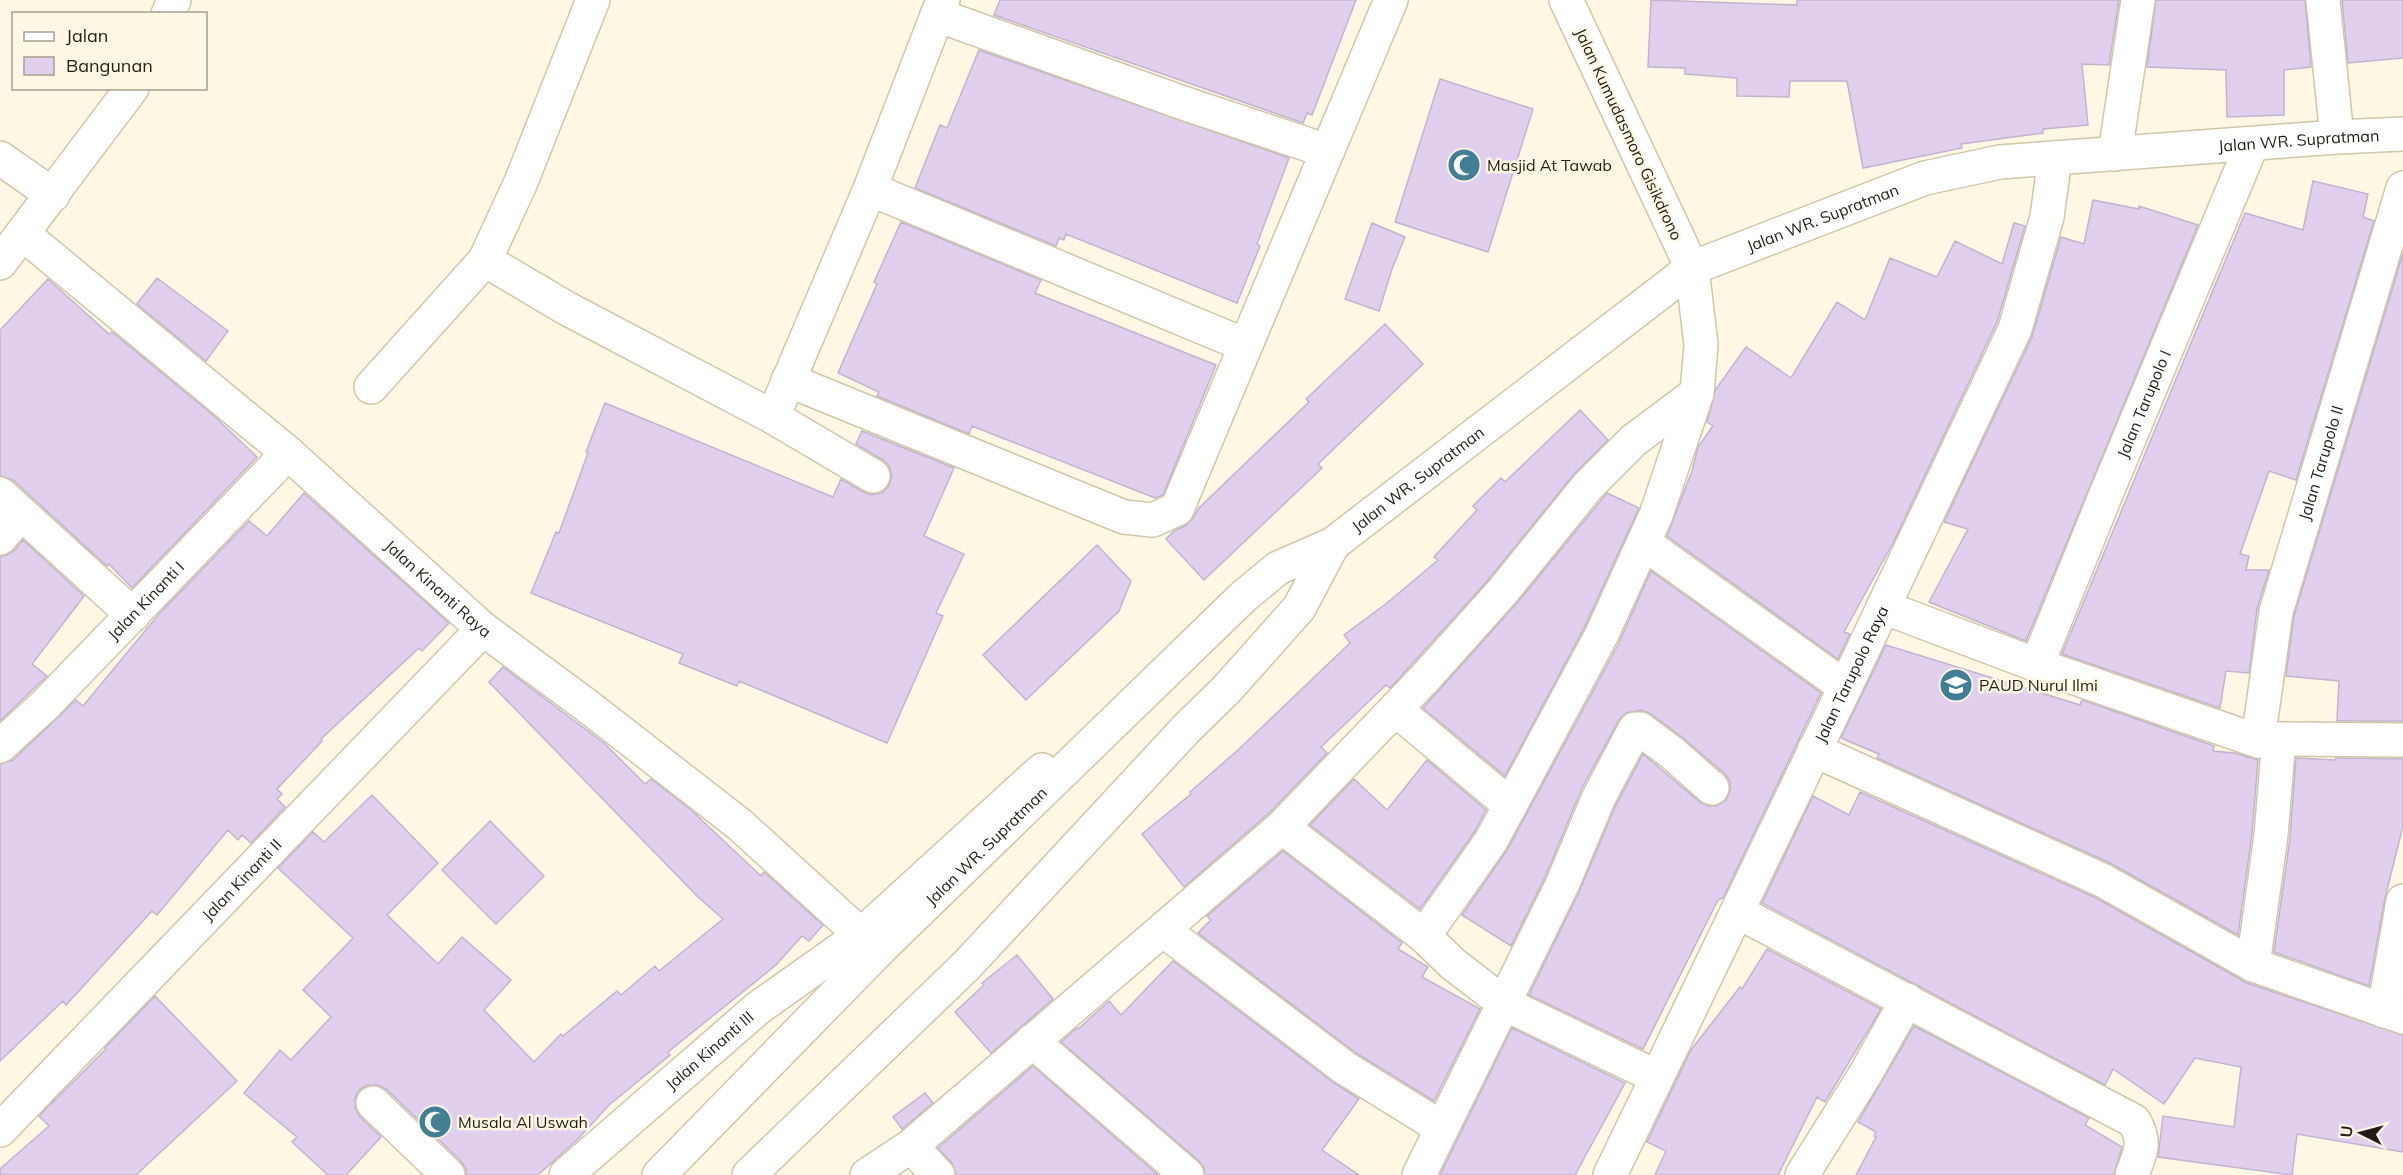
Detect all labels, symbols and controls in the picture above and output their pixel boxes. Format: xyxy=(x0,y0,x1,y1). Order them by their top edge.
legend xyxy=(12,12,207,90)
text: Jalan xyxy=(66,24,108,47)
street label: Jalan Kumudasmoro Gisikdrono xyxy=(1571,25,1687,243)
text: Bangunan xyxy=(66,54,153,77)
street label: Jalan WR. Supratman xyxy=(2217,125,2380,156)
mosque icon: Masjid At Tawab xyxy=(1446,147,1482,183)
place label: Masjid At Tawab xyxy=(1487,155,1612,175)
street label: Jalan WR. Supratman xyxy=(1744,179,1902,256)
street label: Jalan Tarupolo I xyxy=(2112,347,2175,461)
street label: Jalan Tarupolo II xyxy=(2294,403,2347,523)
street label: Jalan WR. Supratman xyxy=(1348,422,1488,536)
street label: Jalan Kinanti Raya xyxy=(381,535,495,642)
street label: Jalan Kinanti I xyxy=(103,557,188,644)
street label: Jalan Tarupolo Raya xyxy=(1810,602,1892,746)
school or university icon: PAUD Nurul Ilmi xyxy=(1938,667,1974,703)
place label: PAUD Nurul Ilmi xyxy=(1979,675,2098,695)
street label: Jalan WR. Supratman xyxy=(921,783,1051,909)
street label: Jalan Kinanti II xyxy=(197,834,286,925)
street label: Jalan Kinanti III xyxy=(661,1007,758,1094)
north arrow xyxy=(2331,1103,2391,1163)
mosque icon: Musala Al Uswah xyxy=(417,1104,453,1140)
place label: Musala Al Uswah xyxy=(458,1112,588,1132)
text: U xyxy=(2336,1124,2357,1138)

